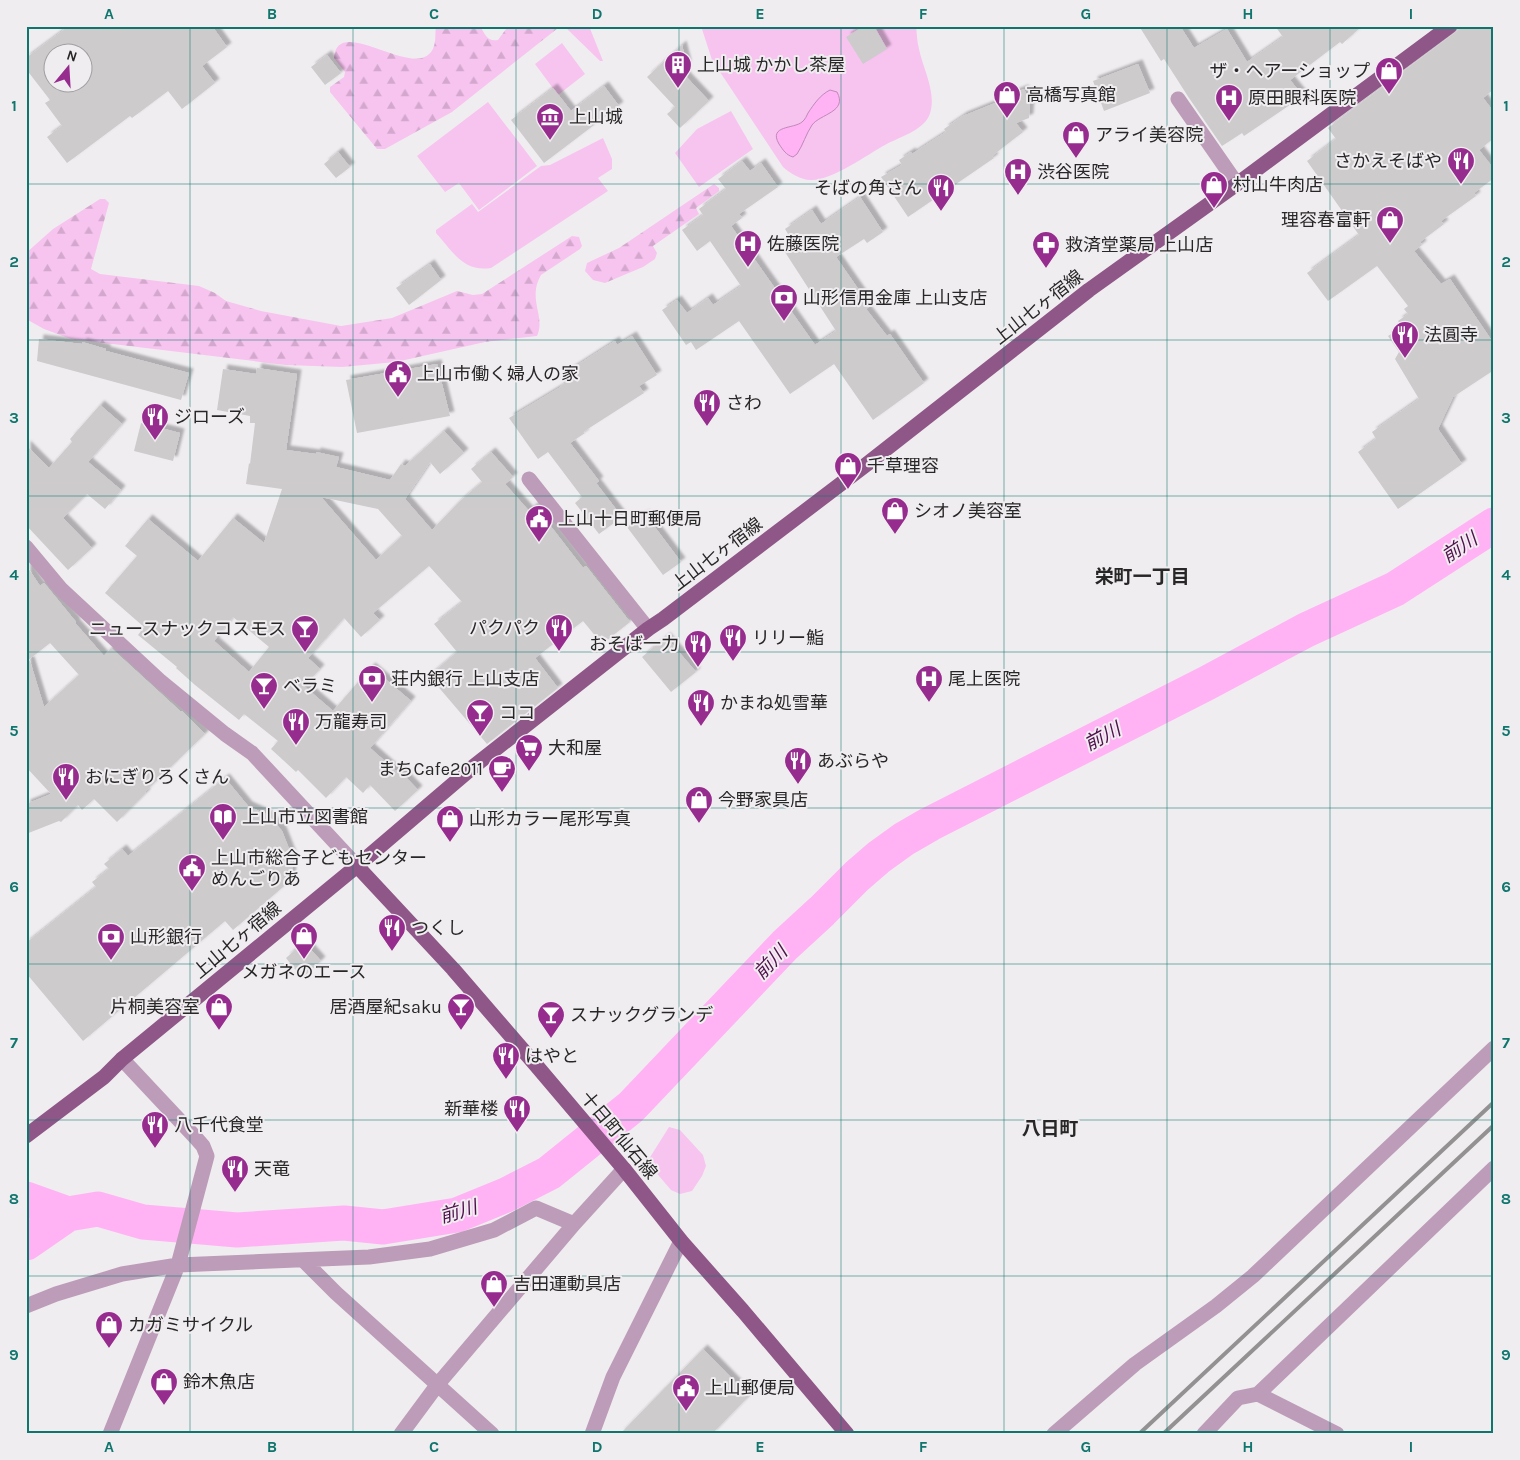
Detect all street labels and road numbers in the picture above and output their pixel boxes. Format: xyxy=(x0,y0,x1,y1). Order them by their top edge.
street label: 上山七ヶ宿線 xyxy=(989,265,1087,349)
street label: 上山七ヶ宿線 xyxy=(667,513,767,595)
street label: 上山七ヶ宿線 xyxy=(189,897,285,983)
street label: 十日町仙石線 xyxy=(576,1087,662,1183)

